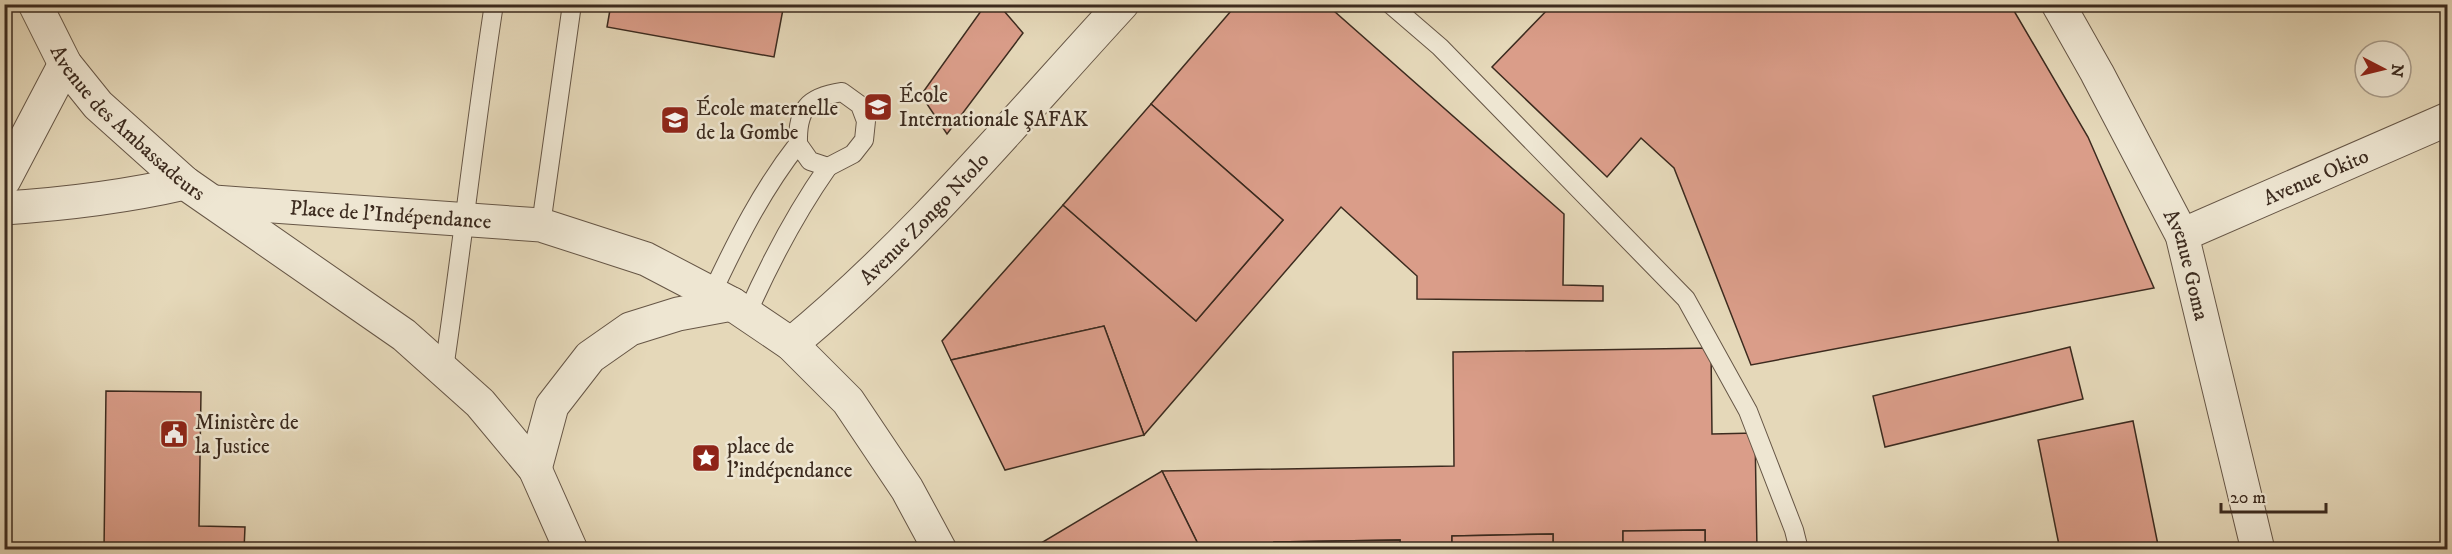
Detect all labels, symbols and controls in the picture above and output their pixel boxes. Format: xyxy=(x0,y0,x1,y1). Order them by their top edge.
north arrow xyxy=(2353,39,2413,99)
street label: Avenue des Ambassadeurs xyxy=(44,41,210,207)
text: N xyxy=(2386,63,2408,78)
place label: École Internationale ŞAFAK xyxy=(899,82,1088,133)
school or university icon: École Internationale ŞAFAK xyxy=(862,91,894,123)
place label: École maternelle de la Gombe xyxy=(696,95,839,146)
school or university icon: École maternelle de la Gombe xyxy=(659,104,691,136)
street label: Avenue Okito xyxy=(2259,143,2373,212)
street label: Avenue Zongo Ntolo xyxy=(854,147,995,291)
street label: Place de l'Indépendance xyxy=(289,195,492,235)
street label: Avenue Goma xyxy=(2157,205,2214,323)
place label: Ministère de la Justice xyxy=(195,410,299,460)
public building icon: Ministère de la Justice xyxy=(158,418,190,450)
place label: place de l'indépendance xyxy=(726,434,853,484)
place icon: place de l'indépendance xyxy=(690,442,722,474)
scale bar xyxy=(2221,476,2326,514)
text: 20 m xyxy=(2230,487,2266,509)

